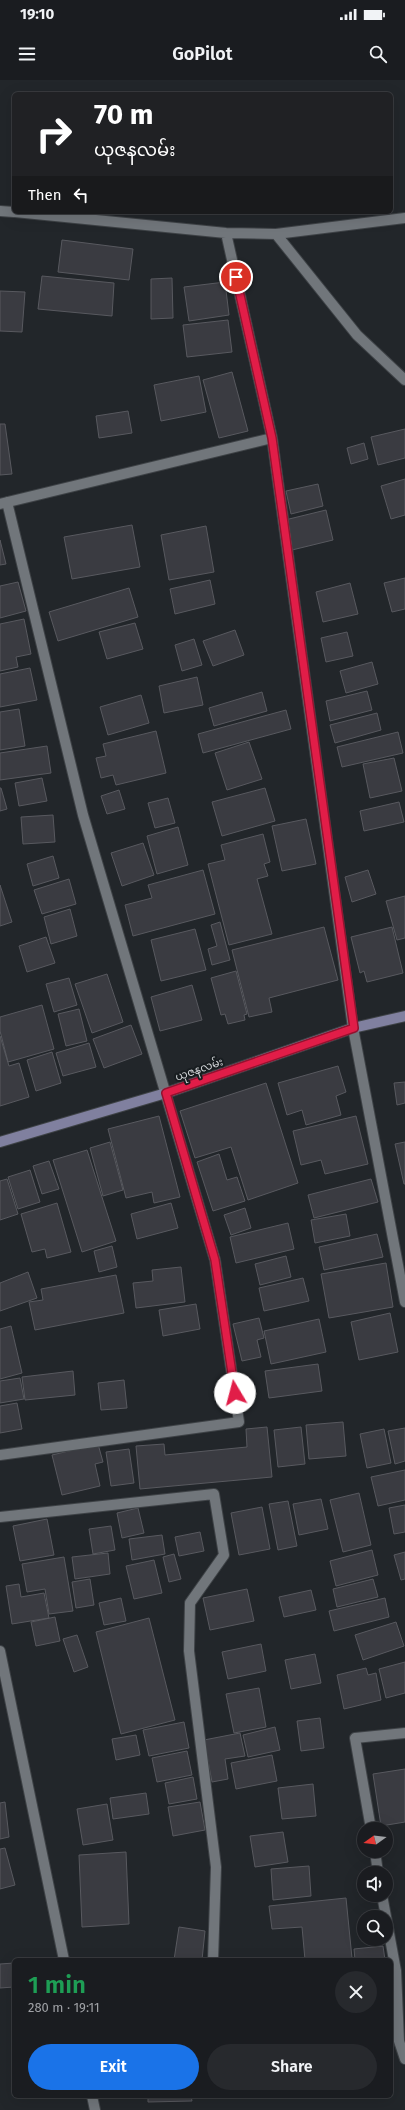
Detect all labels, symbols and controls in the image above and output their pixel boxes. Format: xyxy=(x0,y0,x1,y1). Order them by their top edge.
text: 19:10 xyxy=(20,5,54,23)
icon: menu xyxy=(16,43,38,65)
text: GoPilot xyxy=(172,43,233,65)
icon: search xyxy=(367,43,389,65)
text: 70 m xyxy=(94,98,153,131)
icon: right xyxy=(28,108,80,160)
text: ယုဇနလမ်း xyxy=(94,139,176,161)
icon: left xyxy=(70,184,92,206)
text: Then xyxy=(28,186,62,204)
pin xyxy=(219,260,253,294)
icon: arrive xyxy=(225,266,247,288)
street label: ယုဇနလမ်း xyxy=(173,1054,226,1086)
position arrow xyxy=(214,1372,256,1414)
north arrow xyxy=(357,1822,393,1858)
map controls xyxy=(357,1822,393,1946)
button: sound xyxy=(357,1866,393,1902)
button: search xyxy=(357,1910,393,1946)
text: 1 min xyxy=(28,1971,86,1999)
button: close xyxy=(335,1971,377,2013)
text: 280 m · 19:11 xyxy=(28,2000,100,2015)
button: Exit xyxy=(28,2044,199,2090)
button: Share xyxy=(207,2044,377,2090)

